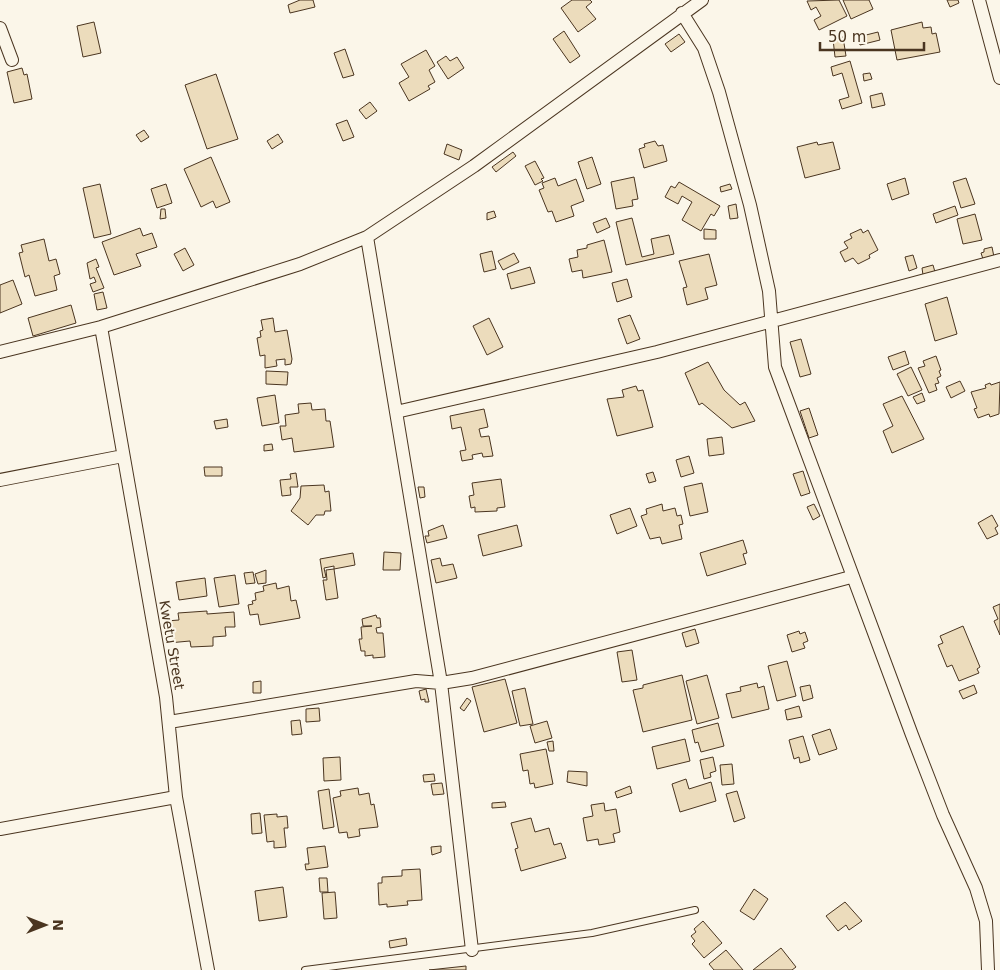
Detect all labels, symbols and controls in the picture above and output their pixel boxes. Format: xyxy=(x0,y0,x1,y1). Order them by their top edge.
scale bar xyxy=(820,20,924,52)
text: 50 m xyxy=(828,28,866,46)
street label: Kwetu Street xyxy=(156,599,188,691)
north arrow xyxy=(20,900,70,950)
text: N xyxy=(50,919,66,931)

